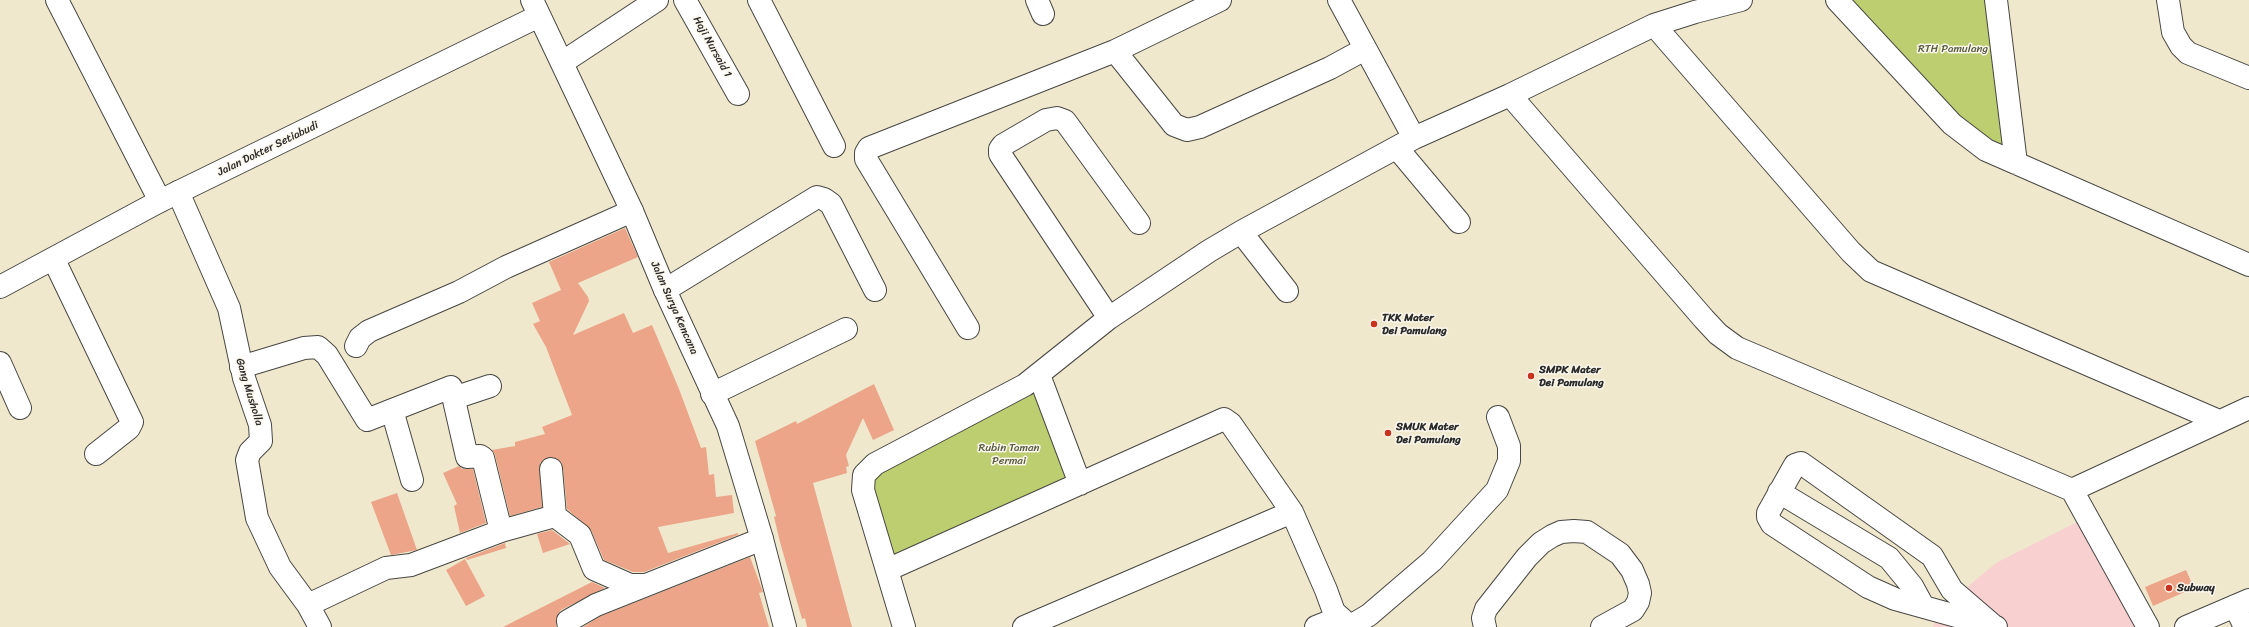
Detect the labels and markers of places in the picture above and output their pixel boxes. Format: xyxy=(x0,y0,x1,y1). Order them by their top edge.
place label: TKK Mater Dei Pamulang xyxy=(1382,311,1447,337)
marker: TKK Mater Dei Pamulang xyxy=(1369,319,1379,329)
place label: SMPK Mater Dei Pamulang xyxy=(1539,363,1604,389)
marker: SMPK Mater Dei Pamulang xyxy=(1526,371,1536,381)
place label: SMUK Mater Dei Pamulang xyxy=(1396,420,1461,446)
marker: SMUK Mater Dei Pamulang xyxy=(1383,428,1393,438)
place label: Subway xyxy=(2177,581,2215,595)
marker: Subway xyxy=(2164,583,2174,593)

